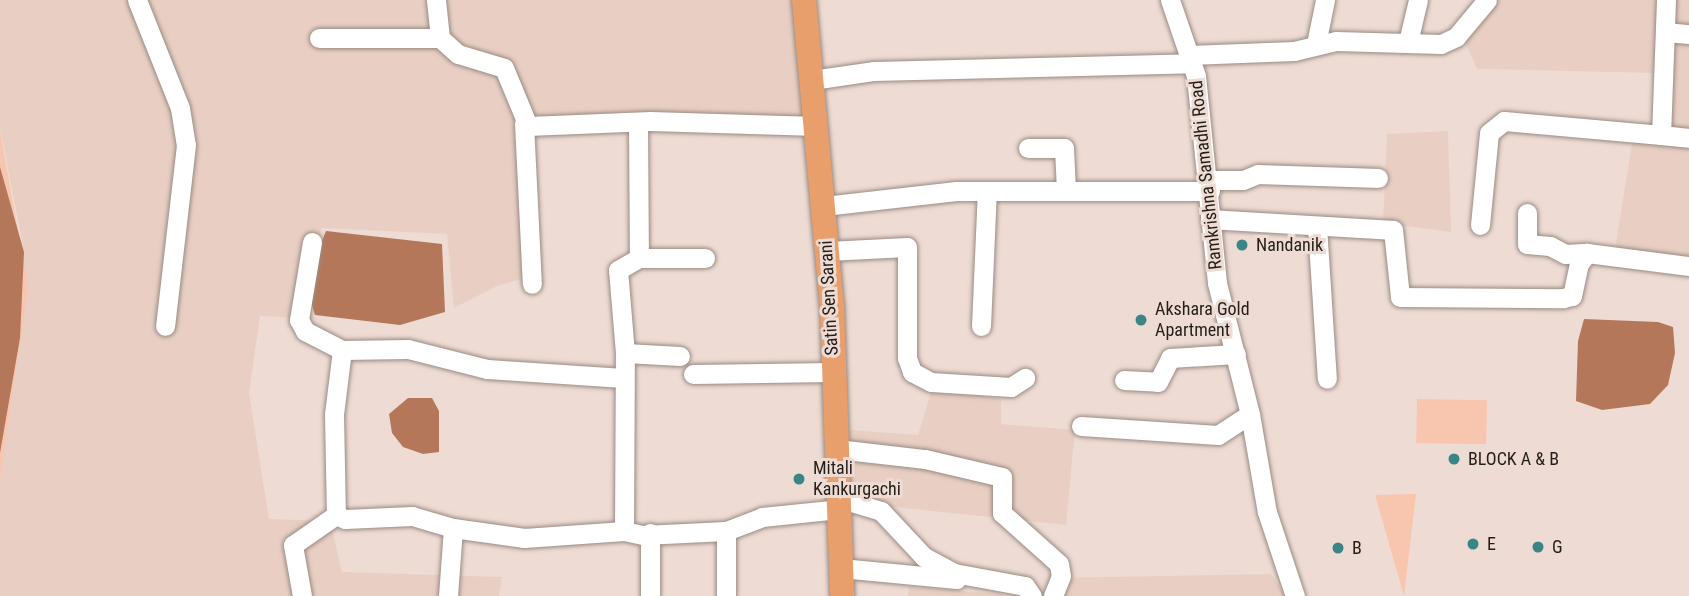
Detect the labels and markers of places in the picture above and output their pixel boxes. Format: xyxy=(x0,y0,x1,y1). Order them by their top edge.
place label: Nandanik xyxy=(1256,234,1323,256)
marker: Nandanik xyxy=(1234,237,1250,253)
place label: Akshara Gold Apartment xyxy=(1155,299,1250,342)
marker: Akshara Gold Apartment xyxy=(1133,312,1149,328)
place label: BLOCK A & B xyxy=(1468,448,1559,470)
marker: BLOCK A & B xyxy=(1446,451,1462,467)
place label: Mitali Kankurgachi xyxy=(813,458,901,500)
marker: Mitali Kankurgachi xyxy=(791,471,807,487)
place label: E xyxy=(1487,533,1496,555)
marker: E xyxy=(1465,536,1481,552)
place label: G xyxy=(1552,536,1563,558)
place label: B xyxy=(1352,537,1362,559)
marker: G xyxy=(1530,539,1546,555)
marker: B xyxy=(1330,540,1346,556)

